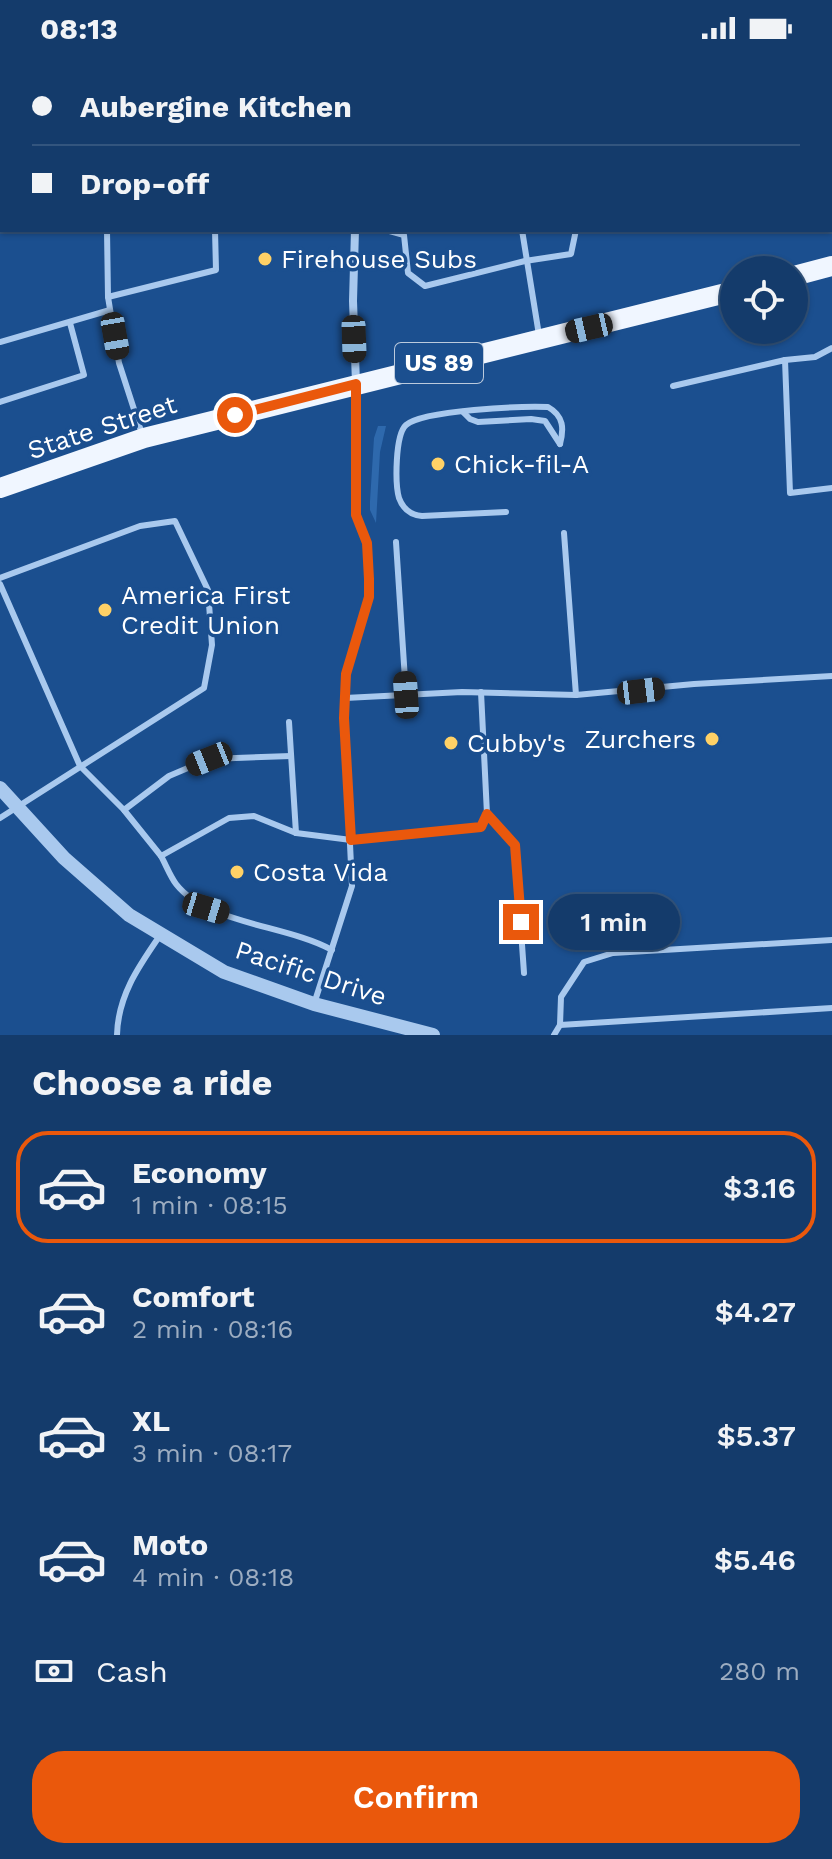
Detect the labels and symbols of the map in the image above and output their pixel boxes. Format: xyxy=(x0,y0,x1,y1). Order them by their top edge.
place label: Firehouse Subs xyxy=(281,244,477,274)
marker: Firehouse Subs xyxy=(256,250,274,268)
car xyxy=(99,310,131,362)
car xyxy=(563,311,615,345)
car xyxy=(341,315,367,363)
road number: US 89 xyxy=(395,343,483,383)
street label: State Street xyxy=(24,389,180,465)
route start xyxy=(217,397,253,433)
place label: Chick-fil-A xyxy=(454,449,589,479)
marker: Chick-fil-A xyxy=(429,455,447,473)
place label: America First Credit Union xyxy=(121,580,291,640)
marker: America First Credit Union xyxy=(96,601,114,619)
car xyxy=(392,670,420,720)
car xyxy=(616,676,666,706)
place label: Zurchers xyxy=(584,724,696,754)
place label: Cubby's xyxy=(467,728,566,758)
marker: Zurchers xyxy=(703,730,721,748)
marker: Cubby's xyxy=(442,734,460,752)
car xyxy=(182,739,236,779)
place label: Costa Vida xyxy=(253,857,388,887)
marker: Costa Vida xyxy=(228,863,246,881)
car xyxy=(180,890,232,926)
callout: 1 min xyxy=(549,894,681,950)
route end xyxy=(503,904,539,940)
street label: Pacific Drive xyxy=(232,934,390,1012)

